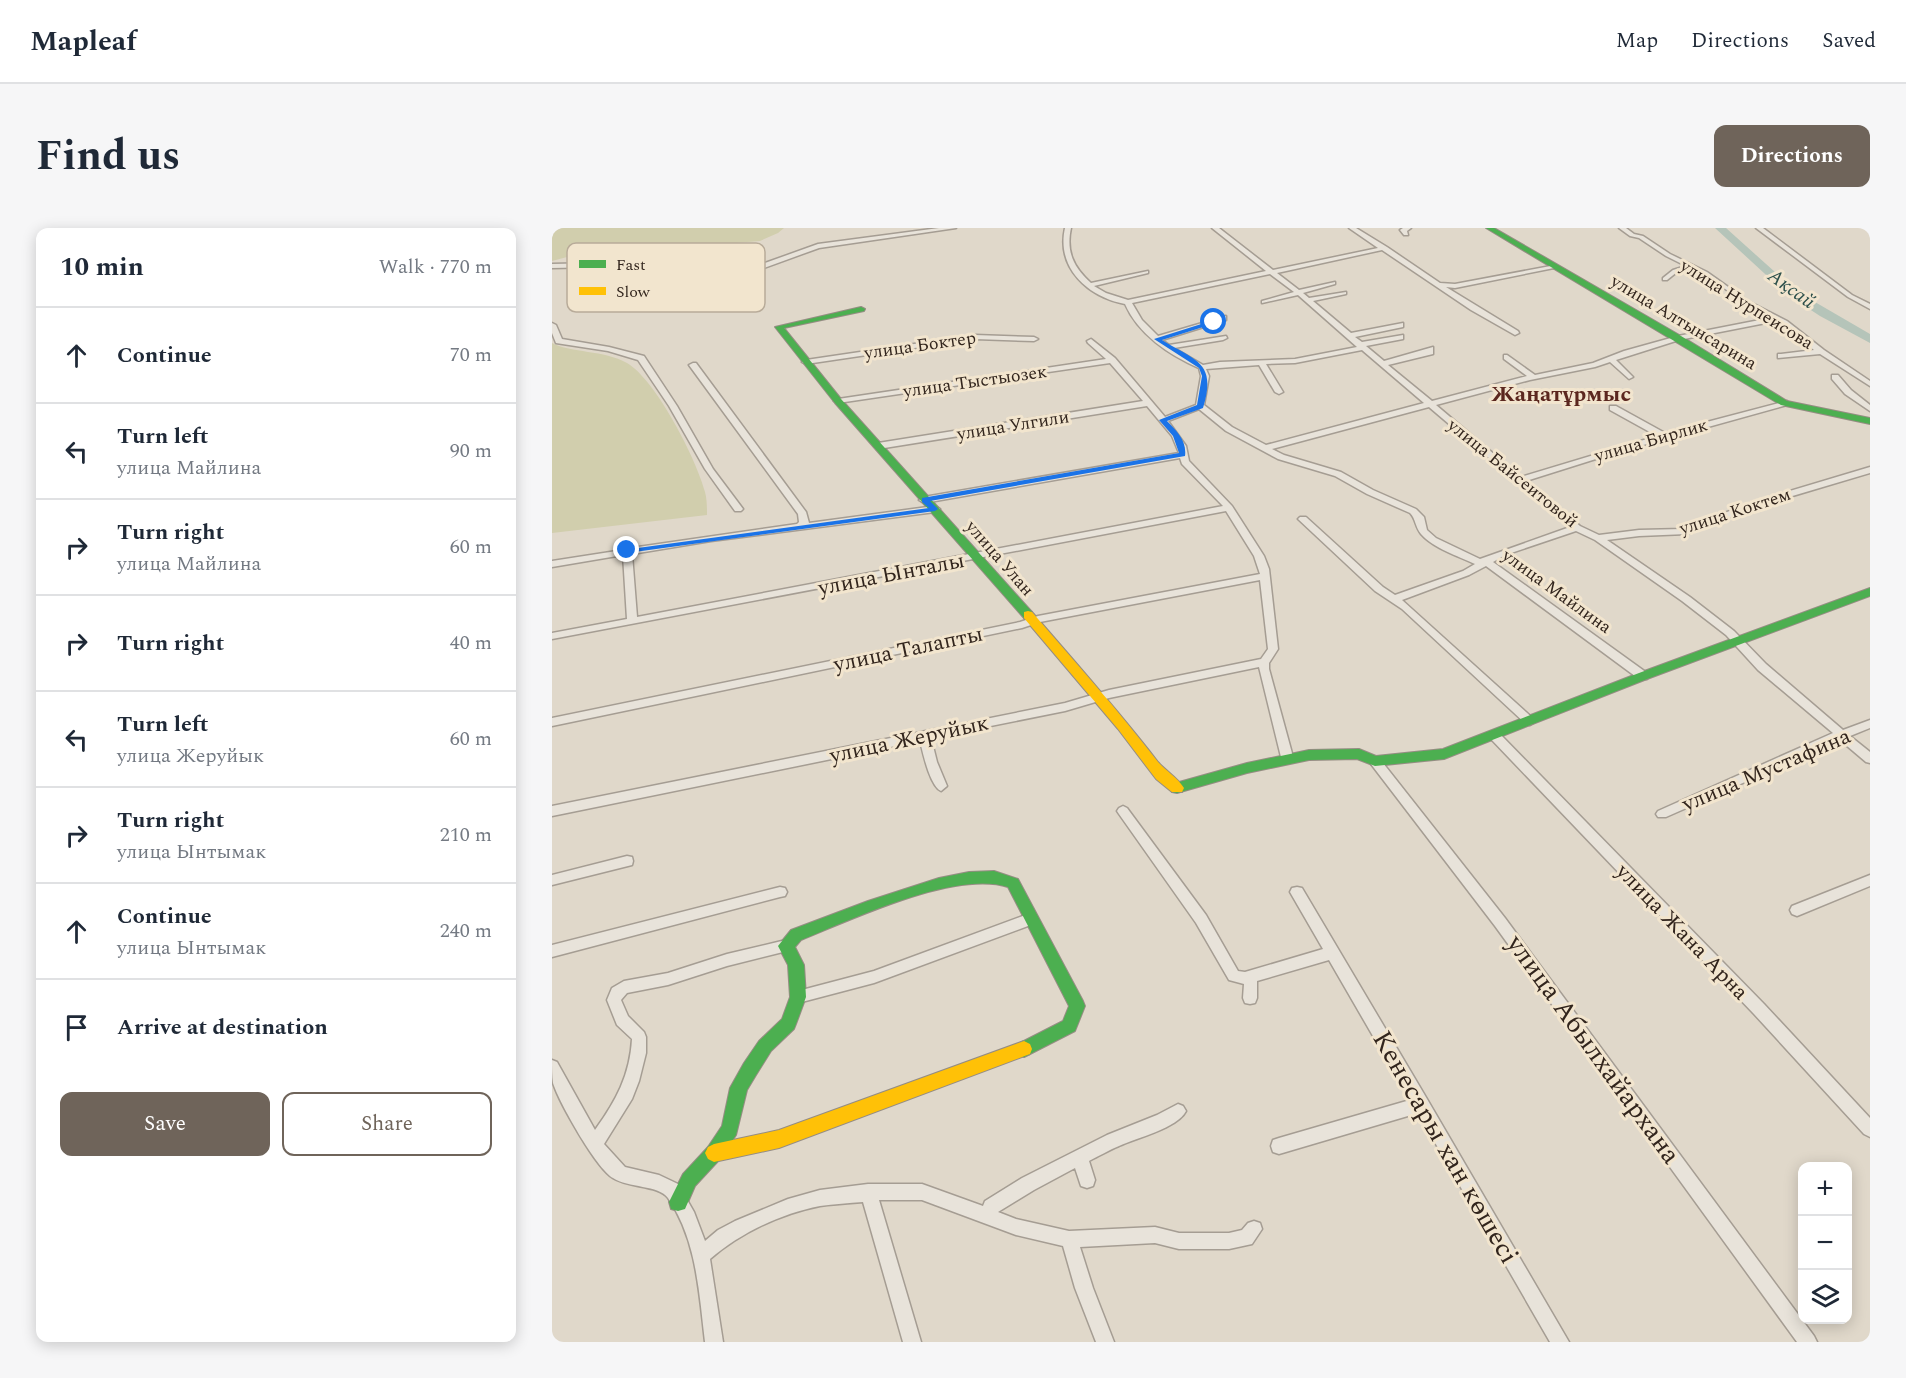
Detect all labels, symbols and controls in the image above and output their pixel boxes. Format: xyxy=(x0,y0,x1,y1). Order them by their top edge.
text: Mapleaf xyxy=(30,20,137,63)
text: Map xyxy=(1616,25,1658,57)
text: Directions xyxy=(1691,25,1789,57)
text: Saved xyxy=(1822,25,1876,57)
text: Find us xyxy=(36,125,180,188)
button: Directions xyxy=(1714,125,1870,187)
legend xyxy=(567,243,765,312)
text: 10 min xyxy=(60,247,144,287)
text: Walk · 770 m xyxy=(379,252,492,282)
street label: улица Нурпеисова xyxy=(1674,252,1819,357)
text: Fast xyxy=(616,253,646,277)
water label: Ақсай xyxy=(1761,261,1822,317)
street label: улица Алтынсарина xyxy=(1604,267,1762,377)
text: Slow xyxy=(616,280,651,304)
route start xyxy=(1200,308,1226,334)
street label: улица Боктер xyxy=(861,324,978,367)
icon: ahead xyxy=(60,339,93,372)
text: Continue xyxy=(117,339,212,372)
text: 70 m xyxy=(450,340,492,370)
street label: улица Тыстыозек xyxy=(900,358,1049,405)
district label: Жаңатұрмыс xyxy=(1491,378,1631,411)
street label: улица Улгили xyxy=(954,403,1071,448)
street label: улица Бирлик xyxy=(1590,411,1711,470)
street label: улица Байсеитовой xyxy=(1441,412,1584,535)
text: Turn left xyxy=(117,420,209,453)
icon: left xyxy=(60,435,93,468)
text: 90 m xyxy=(450,436,492,466)
text: улица Майлина xyxy=(117,453,261,483)
street label: улица Коктем xyxy=(1675,481,1794,542)
street label: улица Улан xyxy=(958,514,1040,602)
text: Turn right xyxy=(117,516,224,549)
icon: right xyxy=(60,531,93,564)
text: 60 m xyxy=(450,532,492,562)
route end xyxy=(613,536,639,562)
street label: улица Майлина xyxy=(1495,542,1617,641)
street label: улица Ынталы xyxy=(814,544,967,605)
text: улица Майлина xyxy=(117,549,261,579)
street label: улица Талапты xyxy=(830,618,986,682)
icon: right xyxy=(60,627,93,660)
text: Turn right xyxy=(117,627,224,660)
text: 40 m xyxy=(450,628,492,658)
street label: улица Жеруйык xyxy=(826,706,992,773)
text: Turn left xyxy=(117,708,209,741)
street label: улица Мустафина xyxy=(1676,720,1856,821)
icon: left xyxy=(60,723,93,756)
text: 60 m xyxy=(450,724,492,754)
text: улица Жеруйык xyxy=(117,741,264,771)
text: Turn right xyxy=(117,804,224,837)
icon: right xyxy=(60,819,93,852)
text: 210 m xyxy=(440,820,492,850)
text: улица Ынтымак xyxy=(117,837,266,867)
street label: улица Жана Арна xyxy=(1607,855,1756,1008)
text: Continue xyxy=(117,900,212,933)
icon: ahead xyxy=(60,915,93,948)
text: 240 m xyxy=(440,916,492,946)
street label: улица Абылхайархана xyxy=(1495,925,1691,1173)
text: улица Ынтымак xyxy=(117,933,266,963)
icon: arrive xyxy=(60,1011,93,1044)
text: Arrive at destination xyxy=(117,1011,328,1044)
street label: Кенесары хан көшесі xyxy=(1361,1023,1529,1272)
button: Save xyxy=(60,1092,270,1156)
button: Share xyxy=(282,1092,492,1156)
map controls xyxy=(1798,1162,1852,1324)
button: + xyxy=(1798,1162,1852,1216)
button: − xyxy=(1798,1216,1852,1270)
button: layers xyxy=(1798,1270,1852,1324)

